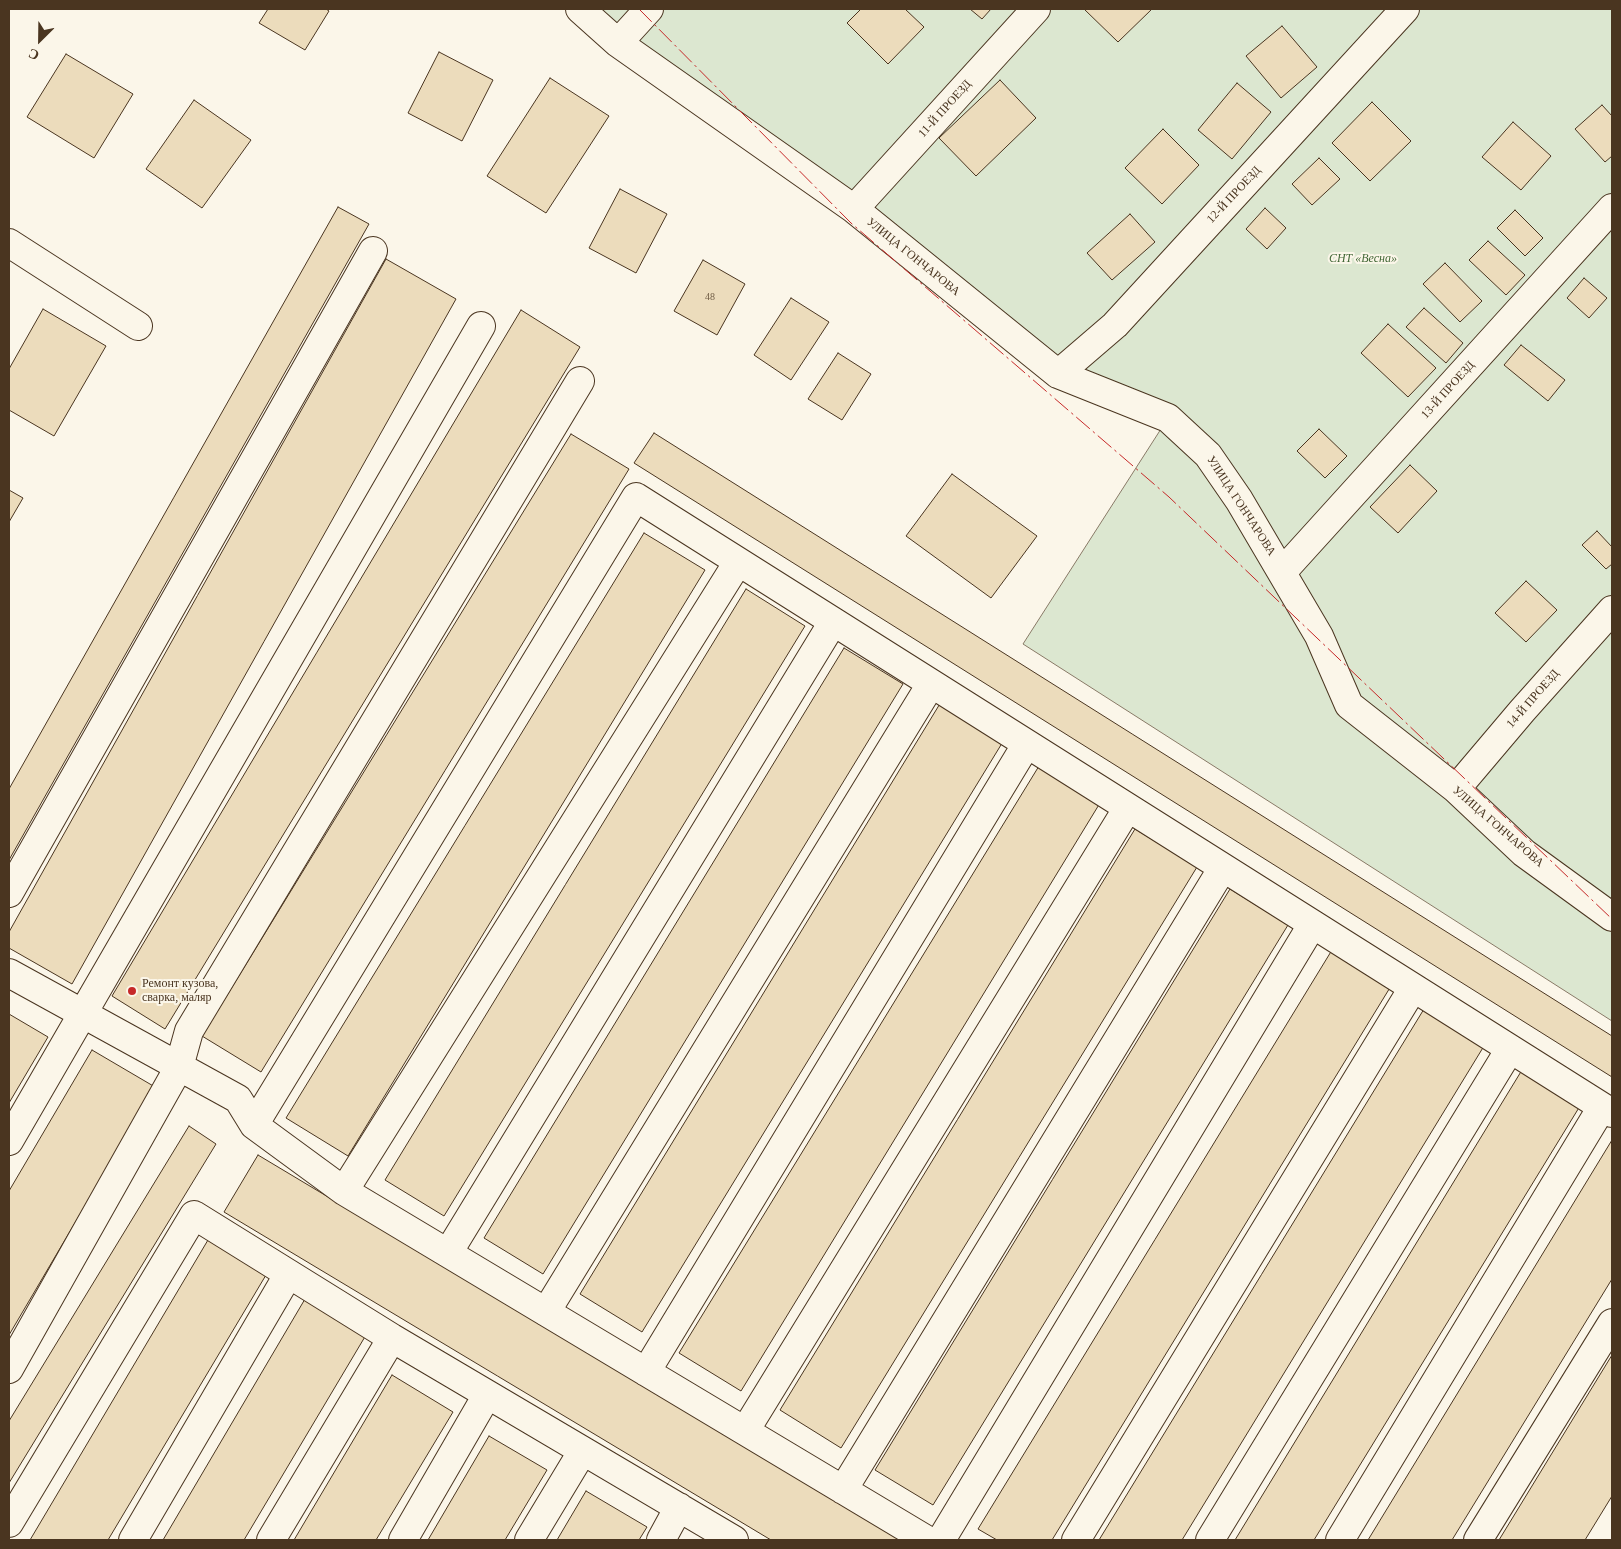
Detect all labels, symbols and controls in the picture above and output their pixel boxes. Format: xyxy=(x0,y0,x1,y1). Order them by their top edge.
north arrow xyxy=(15,15,65,65)
text: С xyxy=(26,45,42,63)
street label: 11-Й ПРОЕЗД xyxy=(915,77,975,141)
street label: 12-Й ПРОЕЗД xyxy=(1204,163,1264,227)
street label: УЛИЦА ГОНЧАРОВА xyxy=(863,215,963,299)
park label: СНТ «Весна» xyxy=(1329,252,1397,266)
house number: 48 xyxy=(705,291,715,303)
street label: 13-Й ПРОЕЗД xyxy=(1418,358,1478,422)
street label: УЛИЦА ГОНЧАРОВА xyxy=(1203,453,1279,559)
street label: 14-Й ПРОЕЗД xyxy=(1504,667,1562,731)
street label: УЛИЦА ГОНЧАРОВА xyxy=(1449,783,1547,871)
place label: Ремонт кузова, сварка, маляр xyxy=(142,977,218,1005)
marker: Ремонт кузова, сварка, маляр xyxy=(126,985,138,997)

